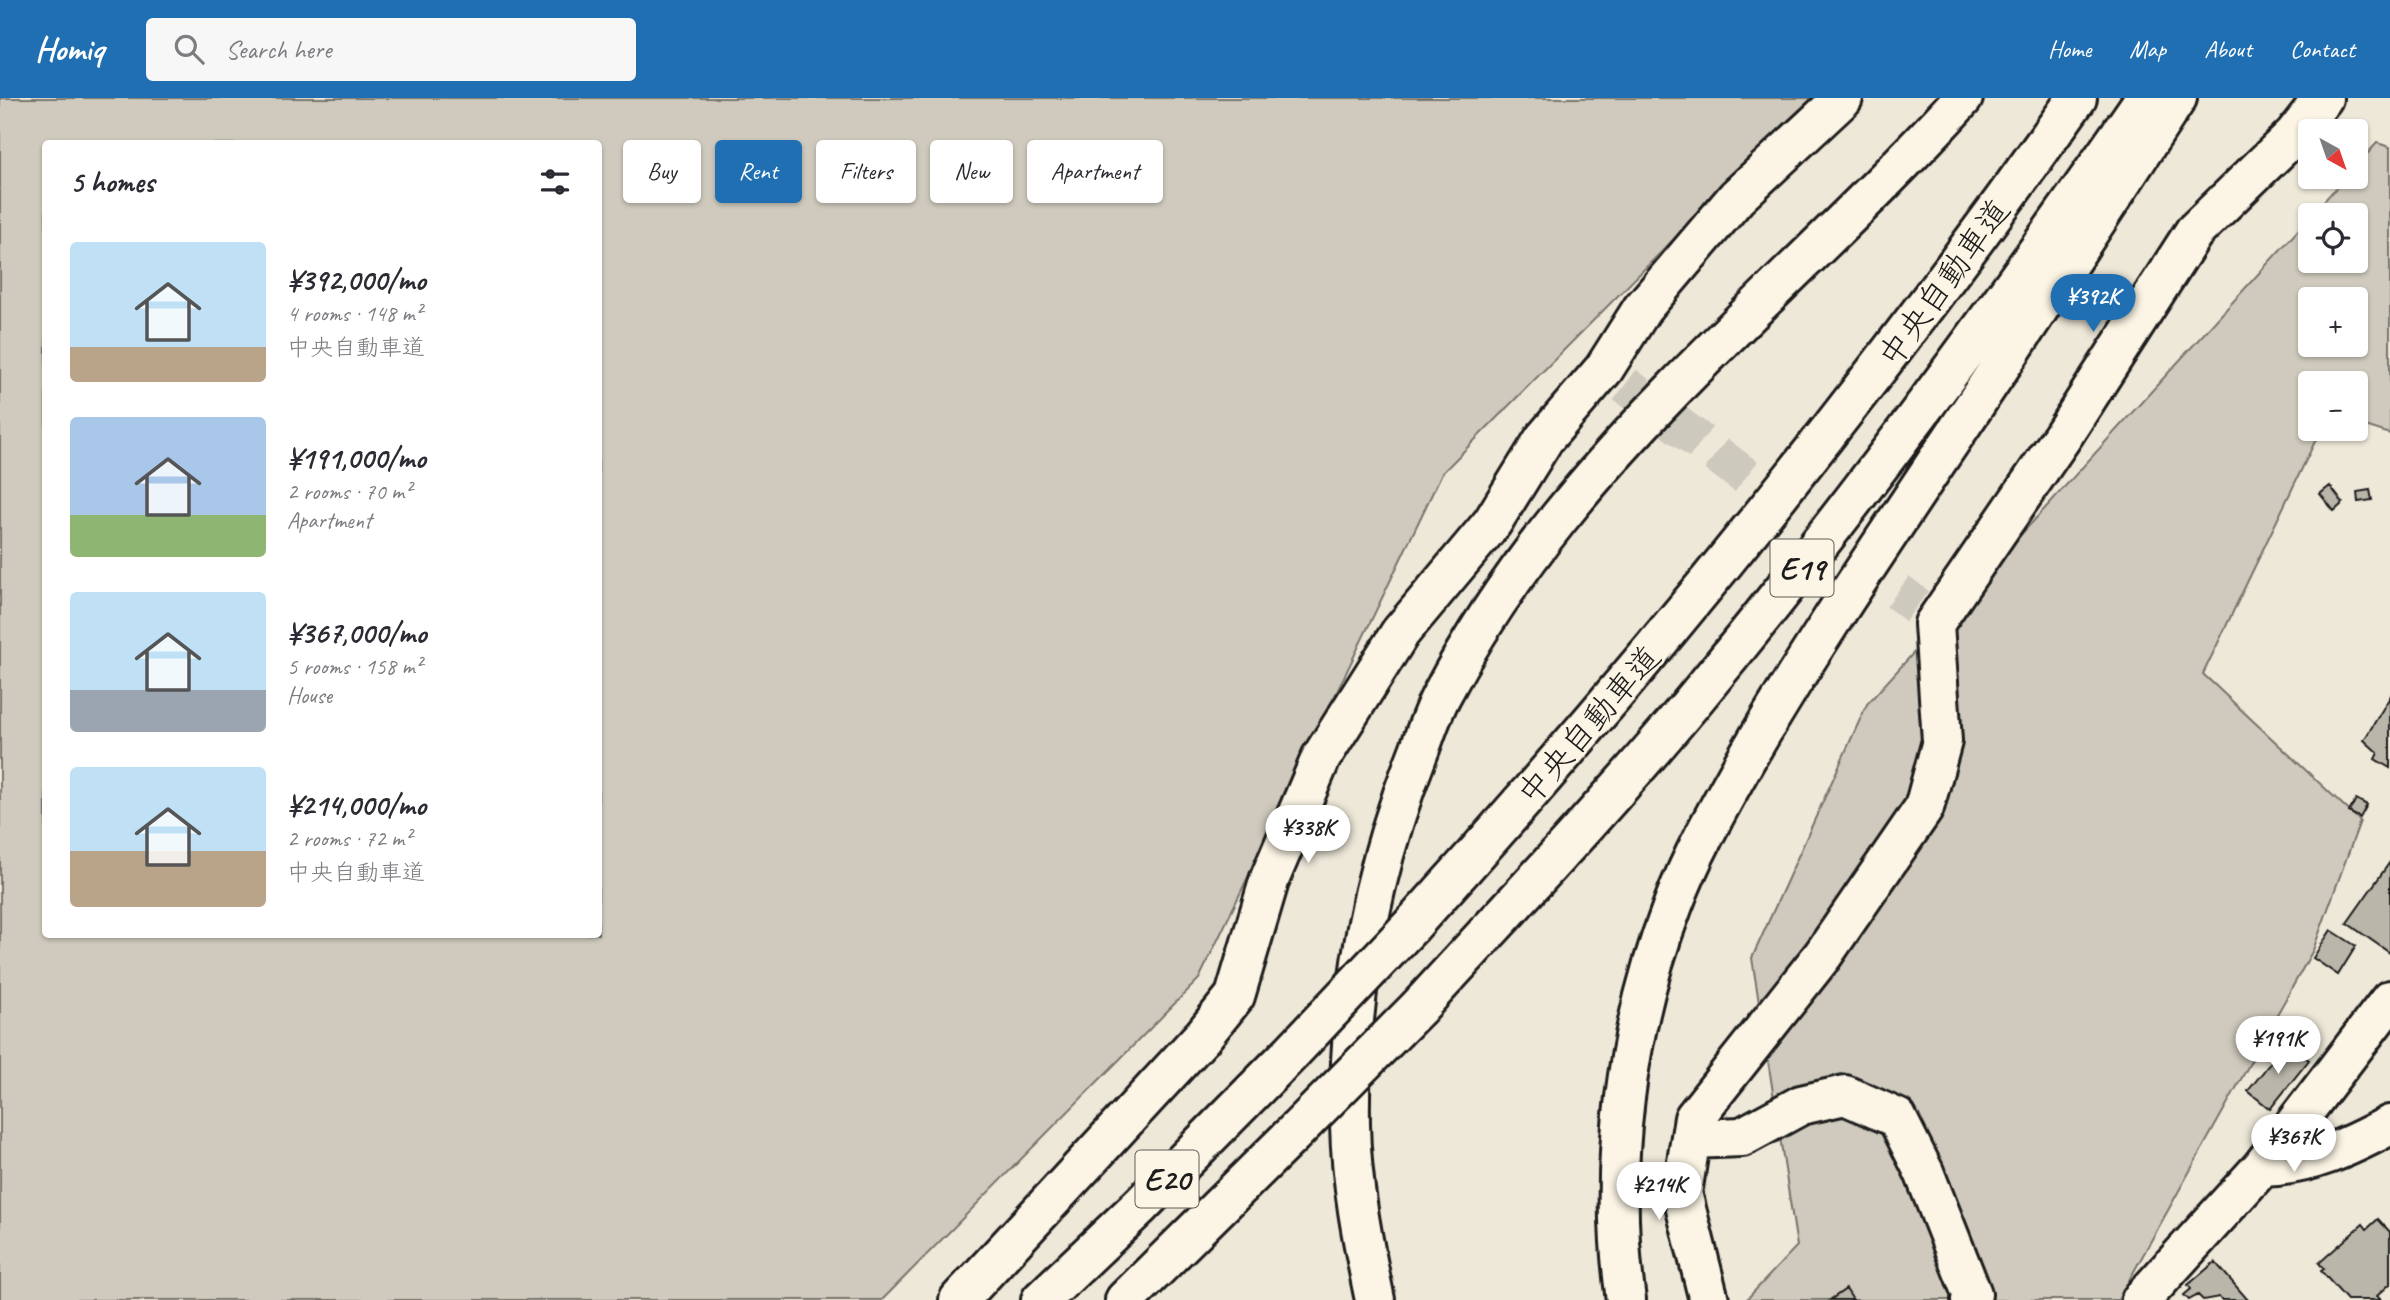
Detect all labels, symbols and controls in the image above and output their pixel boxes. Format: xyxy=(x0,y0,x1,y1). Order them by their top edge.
search box xyxy=(146,18,636,81)
text: Homiq xyxy=(35,28,104,70)
icon: search xyxy=(170,30,208,68)
text: Search here xyxy=(226,33,331,66)
text: Home xyxy=(2048,34,2091,64)
text: Map xyxy=(2129,34,2166,64)
text: About xyxy=(2204,34,2252,64)
text: Contact xyxy=(2290,34,2355,64)
north arrow xyxy=(2298,119,2368,189)
map controls xyxy=(2298,119,2368,441)
chip: Buy xyxy=(623,140,701,203)
chip: Rent xyxy=(715,140,802,203)
chip: Filters xyxy=(816,140,916,203)
chip: New xyxy=(930,140,1013,203)
chip: Apartment xyxy=(1027,140,1163,203)
text: 5 homes xyxy=(70,163,154,201)
icon: filters xyxy=(536,163,574,201)
street label: 中央自動車道 xyxy=(1869,191,2019,375)
button: locate xyxy=(2298,203,2368,273)
text: ¥392,000/mo xyxy=(287,261,426,299)
icon: home xyxy=(126,270,210,354)
pin: ¥392K xyxy=(2044,274,2142,334)
text: ¥392K xyxy=(2067,282,2119,311)
button: + xyxy=(2298,287,2368,357)
text: 4 rooms · 148 m² xyxy=(287,299,422,328)
text: 中央自動車道 xyxy=(287,333,425,362)
button: − xyxy=(2298,371,2368,441)
text: ¥191,000/mo xyxy=(287,439,426,477)
icon: home xyxy=(126,445,210,529)
text: 2 rooms · 70 m² xyxy=(287,477,411,506)
text: Apartment xyxy=(287,506,372,535)
road number: E19 xyxy=(1770,540,1834,596)
text: ¥367,000/mo xyxy=(287,614,426,652)
icon: home xyxy=(126,620,210,704)
street label: 中央自動車道 xyxy=(1508,637,1670,813)
text: 5 rooms · 158 m² xyxy=(287,652,422,681)
text: House xyxy=(287,681,332,710)
text: ¥214,000/mo xyxy=(287,786,426,824)
icon: home xyxy=(126,795,210,879)
pin: ¥338K xyxy=(1259,806,1357,865)
text: ¥338K xyxy=(1281,813,1335,842)
text: 2 rooms · 72 m² xyxy=(287,824,411,853)
text: 中央自動車道 xyxy=(287,858,425,887)
pin: ¥191K xyxy=(2229,1016,2327,1076)
text: ¥191K xyxy=(2252,1024,2304,1053)
pin: ¥367K xyxy=(2245,1114,2343,1174)
text: ¥367K xyxy=(2267,1122,2321,1151)
road number: E20 xyxy=(1136,1150,1198,1208)
pin: ¥214K xyxy=(1610,1162,1708,1222)
text: ¥214K xyxy=(1632,1170,1686,1199)

